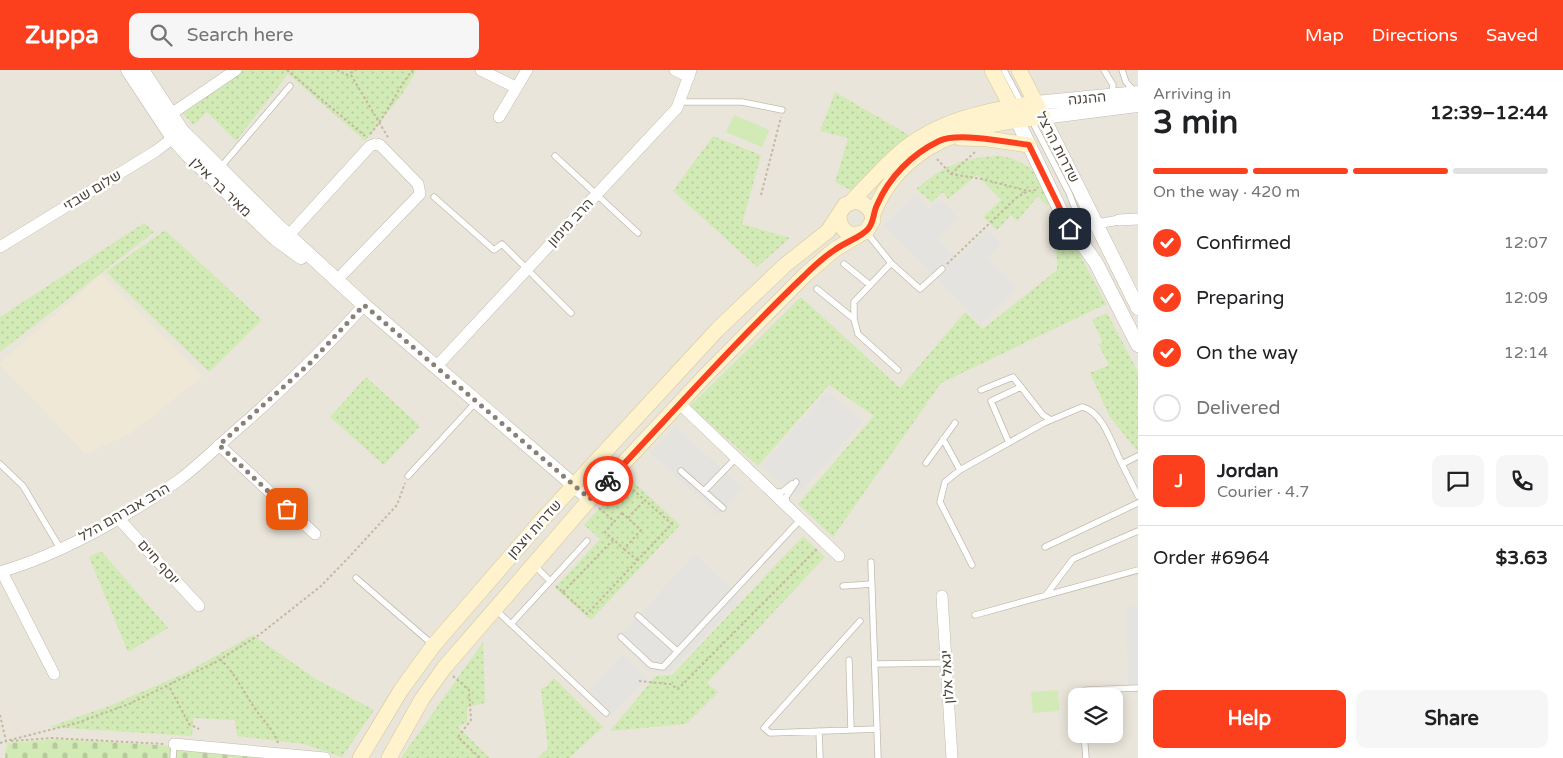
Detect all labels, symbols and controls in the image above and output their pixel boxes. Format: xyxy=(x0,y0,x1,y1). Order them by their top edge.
search box xyxy=(129,13,479,58)
text: Zuppa xyxy=(25,21,99,50)
icon: search xyxy=(147,21,175,49)
text: Search here xyxy=(187,24,294,46)
text: Map xyxy=(1305,24,1344,46)
text: Directions xyxy=(1372,24,1458,46)
text: Saved xyxy=(1486,24,1538,46)
text: Arriving in xyxy=(1153,84,1231,104)
street label: ההגנה xyxy=(1067,88,1107,109)
text: 12:39–12:44 xyxy=(1430,102,1548,124)
text: 3 min xyxy=(1153,104,1238,142)
street label: שדרות הרצל xyxy=(1032,109,1083,186)
street label: מאיר בר אילן xyxy=(187,154,255,221)
street label: שלום שבזי xyxy=(60,166,124,214)
text: On the way · 420 m xyxy=(1153,182,1300,202)
street label: הרב מימון xyxy=(544,195,597,250)
pin xyxy=(1049,208,1091,250)
icon: home xyxy=(1056,215,1084,243)
icon: check xyxy=(1153,229,1181,257)
text: Confirmed xyxy=(1196,232,1291,254)
text: 12:07 xyxy=(1504,233,1548,253)
icon: check xyxy=(1153,284,1181,312)
text: Preparing xyxy=(1196,287,1285,309)
text: 12:09 xyxy=(1504,288,1548,308)
icon: check xyxy=(1153,339,1181,367)
text: On the way xyxy=(1196,342,1298,364)
text: 12:14 xyxy=(1504,343,1548,363)
text: Delivered xyxy=(1196,397,1281,419)
button: chat xyxy=(1432,455,1484,507)
button: phone xyxy=(1496,455,1548,507)
courier xyxy=(583,456,633,506)
text: Jordan xyxy=(1217,460,1279,482)
icon: bike xyxy=(594,467,622,495)
text: J xyxy=(1175,470,1183,492)
street label: הרב אברהם הלל xyxy=(76,480,173,545)
text: Courier · 4.7 xyxy=(1217,482,1309,502)
pin xyxy=(266,488,308,530)
icon: bag xyxy=(273,495,301,523)
street label: שדרות ויצמן xyxy=(503,496,565,562)
street label: יוסף חיים xyxy=(134,536,183,588)
text: Order #6964 xyxy=(1153,547,1270,569)
text: $3.63 xyxy=(1496,547,1548,569)
street label: יגאל אלון xyxy=(937,649,958,704)
map controls xyxy=(1068,688,1123,743)
button: layers xyxy=(1068,688,1123,743)
button: Help xyxy=(1153,690,1346,748)
button: Share xyxy=(1356,690,1548,748)

